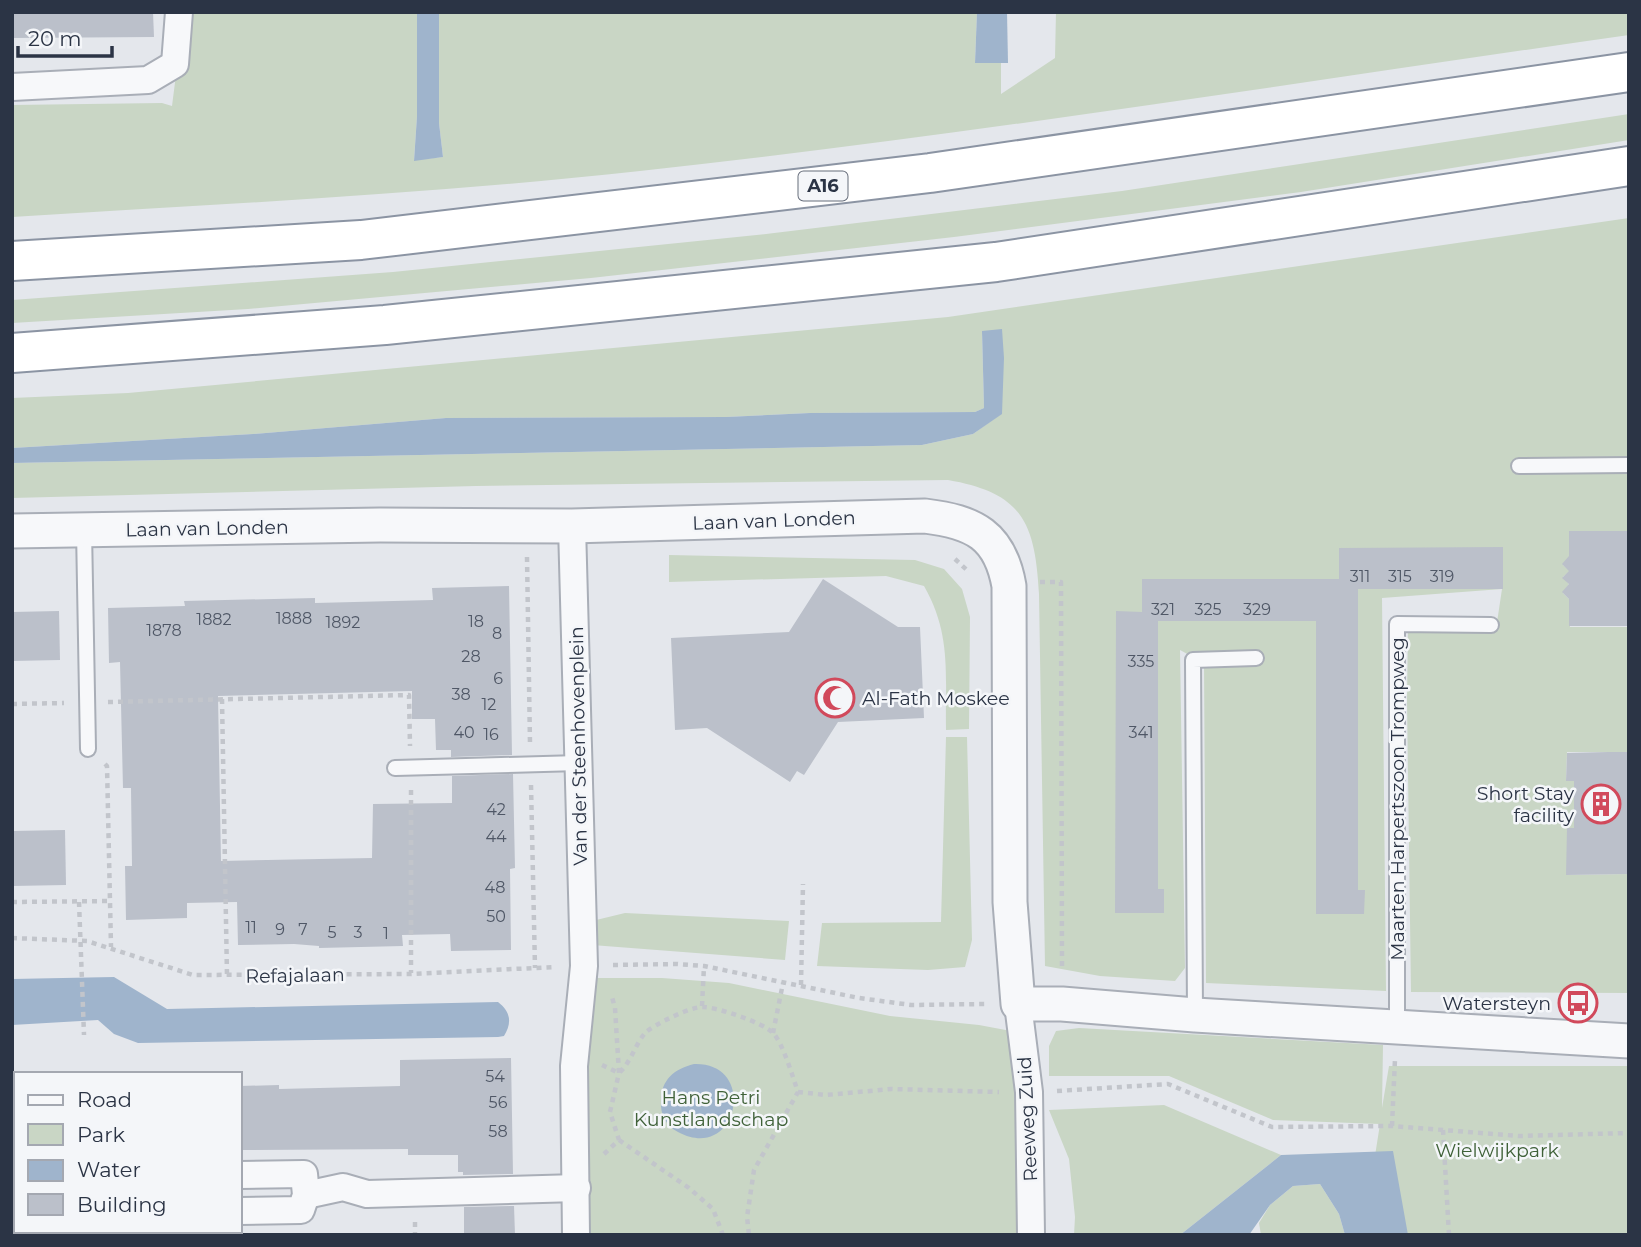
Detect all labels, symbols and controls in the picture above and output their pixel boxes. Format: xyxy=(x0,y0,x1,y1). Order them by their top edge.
scale bar xyxy=(18,14,112,58)
text: 20 m xyxy=(28,26,82,51)
road number: A16 xyxy=(798,172,848,201)
street label: Laan van Londen xyxy=(692,506,856,535)
street label: Laan van Londen xyxy=(125,516,289,541)
house number: 311 xyxy=(1350,567,1370,586)
house number: 315 xyxy=(1388,567,1412,586)
house number: 319 xyxy=(1430,567,1454,586)
house number: 321 xyxy=(1151,600,1175,619)
house number: 325 xyxy=(1194,600,1222,619)
house number: 329 xyxy=(1243,600,1271,619)
house number: 1888 xyxy=(276,609,312,628)
house number: 1882 xyxy=(196,610,232,629)
house number: 18 xyxy=(468,612,484,631)
house number: 1892 xyxy=(326,613,360,632)
house number: 1878 xyxy=(146,621,182,640)
house number: 8 xyxy=(492,624,502,643)
street label: Van der Steenhovenplein xyxy=(565,626,592,866)
street label: Maarten Harpertszoon Trompweg xyxy=(1386,637,1409,961)
house number: 28 xyxy=(461,647,481,666)
house number: 335 xyxy=(1128,652,1154,671)
house number: 6 xyxy=(493,669,503,688)
mosque icon: Al-Fath Moskee xyxy=(814,677,856,719)
house number: 38 xyxy=(451,685,471,704)
place label: Al-Fath Moskee xyxy=(862,687,1010,710)
house number: 12 xyxy=(482,695,496,714)
house number: 40 xyxy=(453,723,475,742)
house number: 341 xyxy=(1129,723,1153,742)
house number: 16 xyxy=(483,725,499,744)
place label: Short Stay facility xyxy=(1477,782,1575,827)
building icon: Short Stay facility xyxy=(1580,783,1622,825)
house number: 42 xyxy=(486,800,506,819)
house number: 44 xyxy=(485,827,507,846)
house number: 48 xyxy=(485,878,505,897)
house number: 50 xyxy=(486,907,506,926)
house number: 11 xyxy=(245,918,257,937)
house number: 9 xyxy=(275,920,285,939)
house number: 7 xyxy=(298,920,308,939)
house number: 5 xyxy=(327,923,337,942)
house number: 3 xyxy=(353,923,363,942)
house number: 1 xyxy=(383,924,389,943)
street label: Refajalaan xyxy=(245,963,345,988)
bus stop icon: Watersteyn xyxy=(1557,982,1599,1024)
place label: Watersteyn xyxy=(1442,992,1551,1015)
street label: Reeweg Zuid xyxy=(1013,1056,1042,1182)
house number: 54 xyxy=(485,1067,505,1086)
legend xyxy=(14,1072,242,1233)
park label: Hans Petri Kunstlandschap xyxy=(634,1086,788,1131)
text: Road xyxy=(77,1087,132,1112)
house number: 56 xyxy=(489,1093,508,1112)
text: Park xyxy=(77,1122,125,1147)
house number: 58 xyxy=(488,1122,508,1141)
park label: Wielwijkpark xyxy=(1435,1139,1559,1162)
text: Water xyxy=(77,1157,141,1182)
text: Building xyxy=(77,1192,167,1217)

